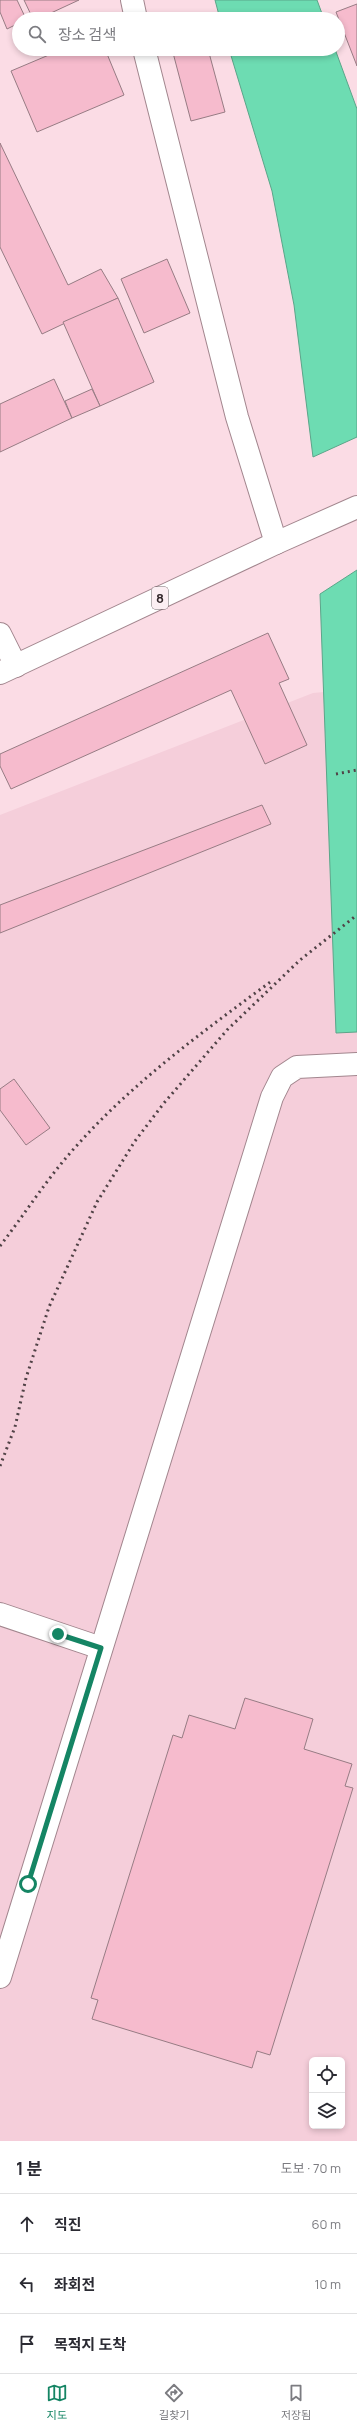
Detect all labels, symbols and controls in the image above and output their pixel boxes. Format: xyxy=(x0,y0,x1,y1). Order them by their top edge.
search box xyxy=(12,12,345,56)
icon: search xyxy=(26,23,48,45)
text: 장소 검색 xyxy=(58,24,116,45)
road number: 8 xyxy=(152,587,168,609)
route end xyxy=(49,1625,67,1643)
route start xyxy=(19,1875,37,1893)
map controls xyxy=(309,2057,345,2129)
button: locate xyxy=(309,2057,345,2093)
button: layers xyxy=(309,2093,345,2129)
text: 1 분 xyxy=(16,2157,43,2180)
text: 도보 · 70 m xyxy=(281,2159,341,2177)
icon: ahead xyxy=(16,2213,38,2235)
text: 직진 xyxy=(54,2214,82,2235)
text: 60 m xyxy=(311,2215,341,2233)
icon: left xyxy=(16,2273,38,2295)
text: 좌회전 xyxy=(54,2274,95,2295)
text: 10 m xyxy=(314,2275,341,2293)
icon: arrive xyxy=(16,2333,38,2355)
text: 목적지 도착 xyxy=(54,2334,126,2355)
tab: 지도 xyxy=(46,2382,68,2422)
tab: 길찾기 xyxy=(159,2382,189,2422)
tab: 저장됨 xyxy=(281,2382,311,2422)

